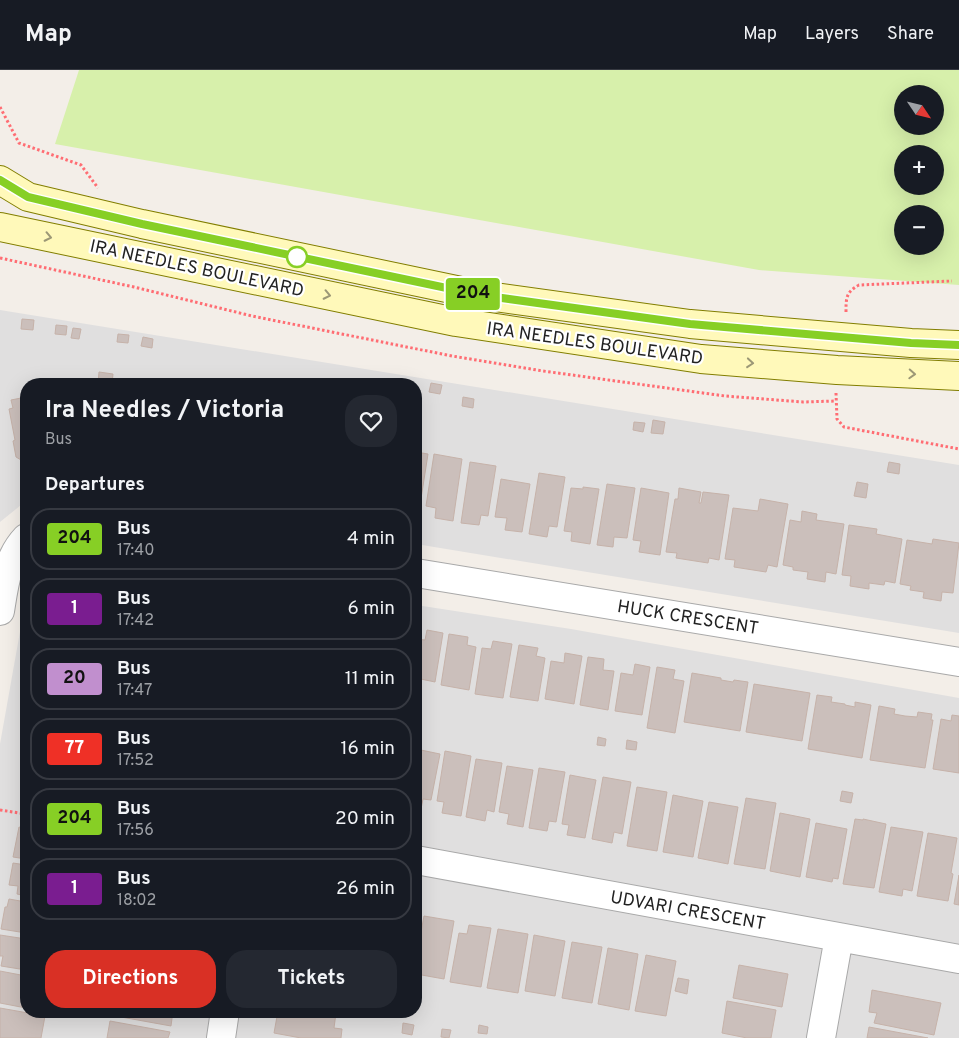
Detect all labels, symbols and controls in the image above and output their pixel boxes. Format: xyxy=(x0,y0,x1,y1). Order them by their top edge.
text: Map xyxy=(25,20,72,50)
text: Map xyxy=(743,23,777,46)
text: Layers xyxy=(805,23,859,46)
text: Share xyxy=(887,23,934,46)
north arrow xyxy=(894,85,944,135)
map controls xyxy=(894,85,944,255)
button: + xyxy=(894,145,944,195)
button: − xyxy=(894,205,944,255)
one-way arrow xyxy=(43,231,52,241)
street label: IRA NEEDLES BOULEVARD xyxy=(88,236,306,303)
unlabelled marker xyxy=(286,246,308,268)
line badge: 204 xyxy=(444,278,502,310)
text: 204 xyxy=(456,282,490,305)
one-way arrow xyxy=(322,289,331,300)
street label: IRA NEEDLES BOULEVARD xyxy=(485,318,704,371)
one-way arrow xyxy=(746,357,754,368)
one-way arrow xyxy=(908,368,916,379)
button: heart xyxy=(345,395,397,447)
text: Ira Needles / Victoria xyxy=(45,396,284,426)
text: Bus xyxy=(45,430,72,450)
text: Departures xyxy=(45,473,145,497)
text: Bus xyxy=(117,517,151,541)
text: 204 xyxy=(57,527,92,550)
text: 4 min xyxy=(347,527,395,551)
text: 17:40 xyxy=(117,541,154,561)
text: Bus xyxy=(117,587,151,611)
street label: HUCK CRESCENT xyxy=(615,596,760,641)
text: 1 xyxy=(71,597,78,620)
text: 6 min xyxy=(348,597,395,621)
text: 17:42 xyxy=(117,611,154,631)
text: Bus xyxy=(117,657,151,681)
text: 20 xyxy=(63,667,86,690)
text: 11 min xyxy=(345,667,395,691)
text: 17:47 xyxy=(117,681,152,701)
text: Bus xyxy=(117,727,151,751)
text: 77 xyxy=(65,737,84,760)
text: 16 min xyxy=(340,737,395,761)
text: 17:52 xyxy=(117,751,154,771)
text: Bus xyxy=(117,797,151,821)
text: 204 xyxy=(57,807,92,830)
text: 20 min xyxy=(335,807,395,831)
text: 17:56 xyxy=(117,821,154,841)
text: Bus xyxy=(117,867,151,891)
text: 1 xyxy=(71,877,78,900)
text: 26 min xyxy=(336,877,395,901)
street label: UDVARI CRESCENT xyxy=(608,887,767,936)
text: 18:02 xyxy=(117,891,156,911)
button: Directions xyxy=(45,950,216,1008)
button: Tickets xyxy=(226,950,397,1008)

